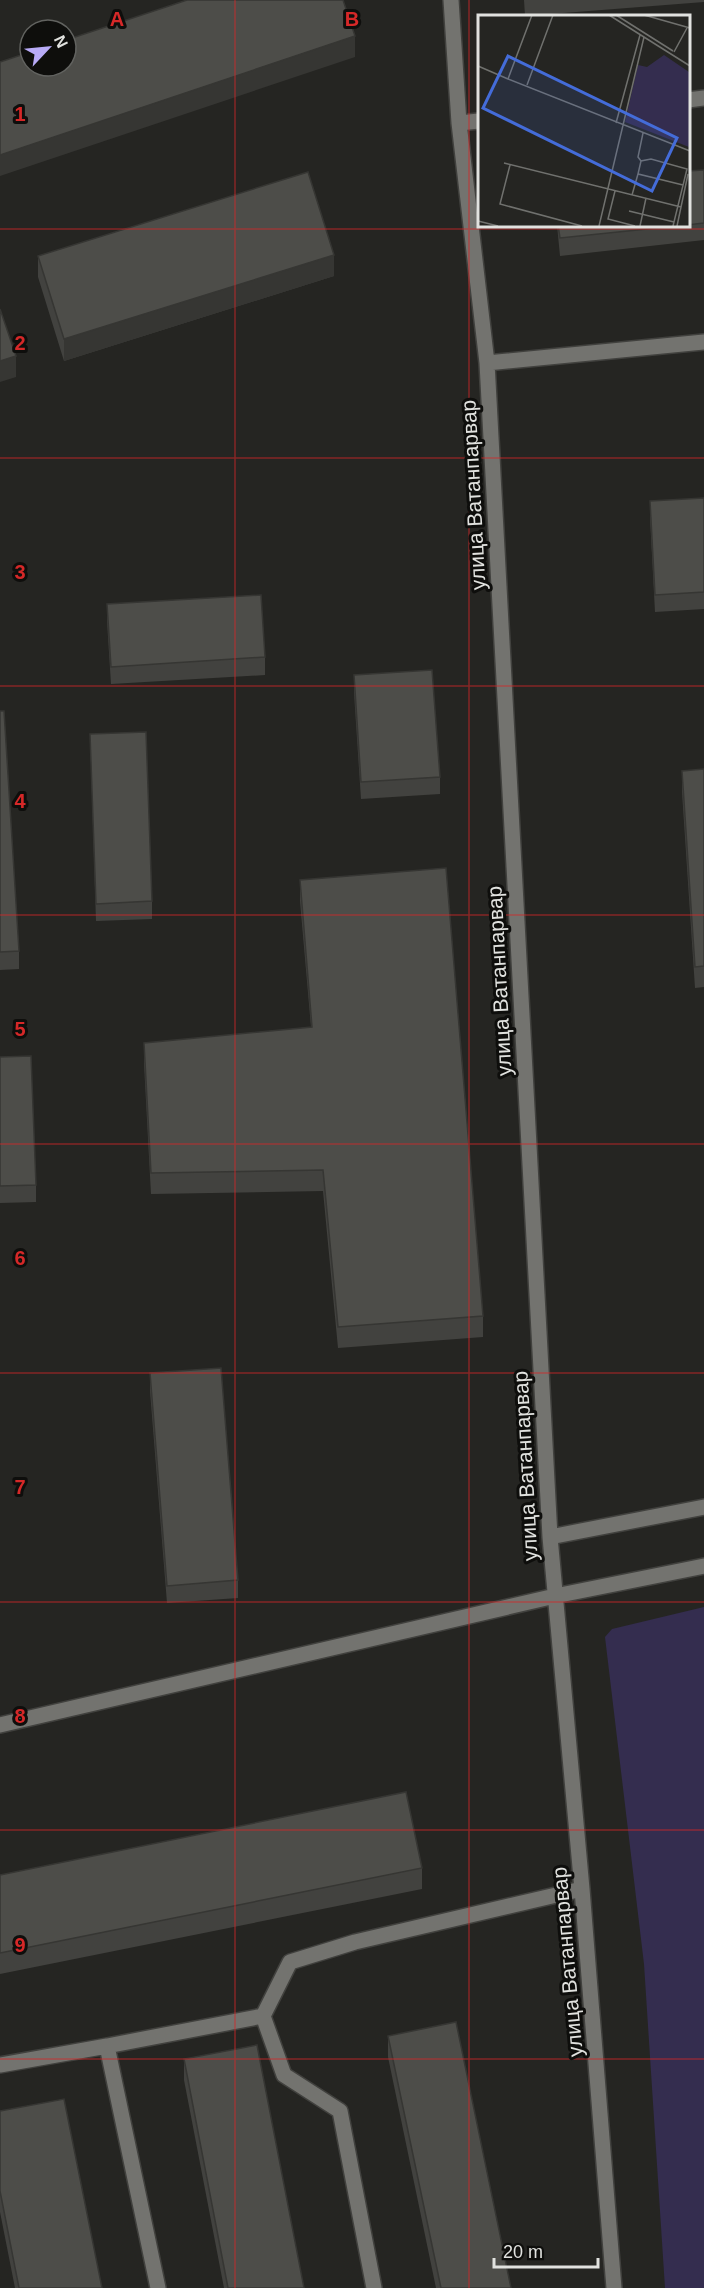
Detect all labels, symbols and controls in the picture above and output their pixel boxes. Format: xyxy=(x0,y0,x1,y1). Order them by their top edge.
text: A xyxy=(110,8,124,30)
text: B xyxy=(345,8,359,30)
inset map xyxy=(478,15,689,226)
north arrow xyxy=(18,18,78,78)
text: N xyxy=(51,33,71,51)
text: 1 xyxy=(14,103,26,125)
text: 2 xyxy=(14,332,26,354)
street label: улица Ватанпарвар xyxy=(457,399,489,591)
text: 3 xyxy=(14,561,26,583)
text: 4 xyxy=(14,790,26,812)
street label: улица Ватанпарвар xyxy=(483,885,515,1077)
text: 5 xyxy=(14,1018,26,1040)
text: 6 xyxy=(14,1247,26,1269)
street label: улица Ватанпарвар xyxy=(509,1370,541,1562)
text: 7 xyxy=(14,1476,26,1498)
text: 8 xyxy=(14,1705,26,1727)
street label: улица Ватанпарвар xyxy=(547,1866,587,2058)
text: 9 xyxy=(14,1934,26,1956)
scale bar xyxy=(494,2231,598,2269)
text: 20 m xyxy=(503,2242,543,2262)

